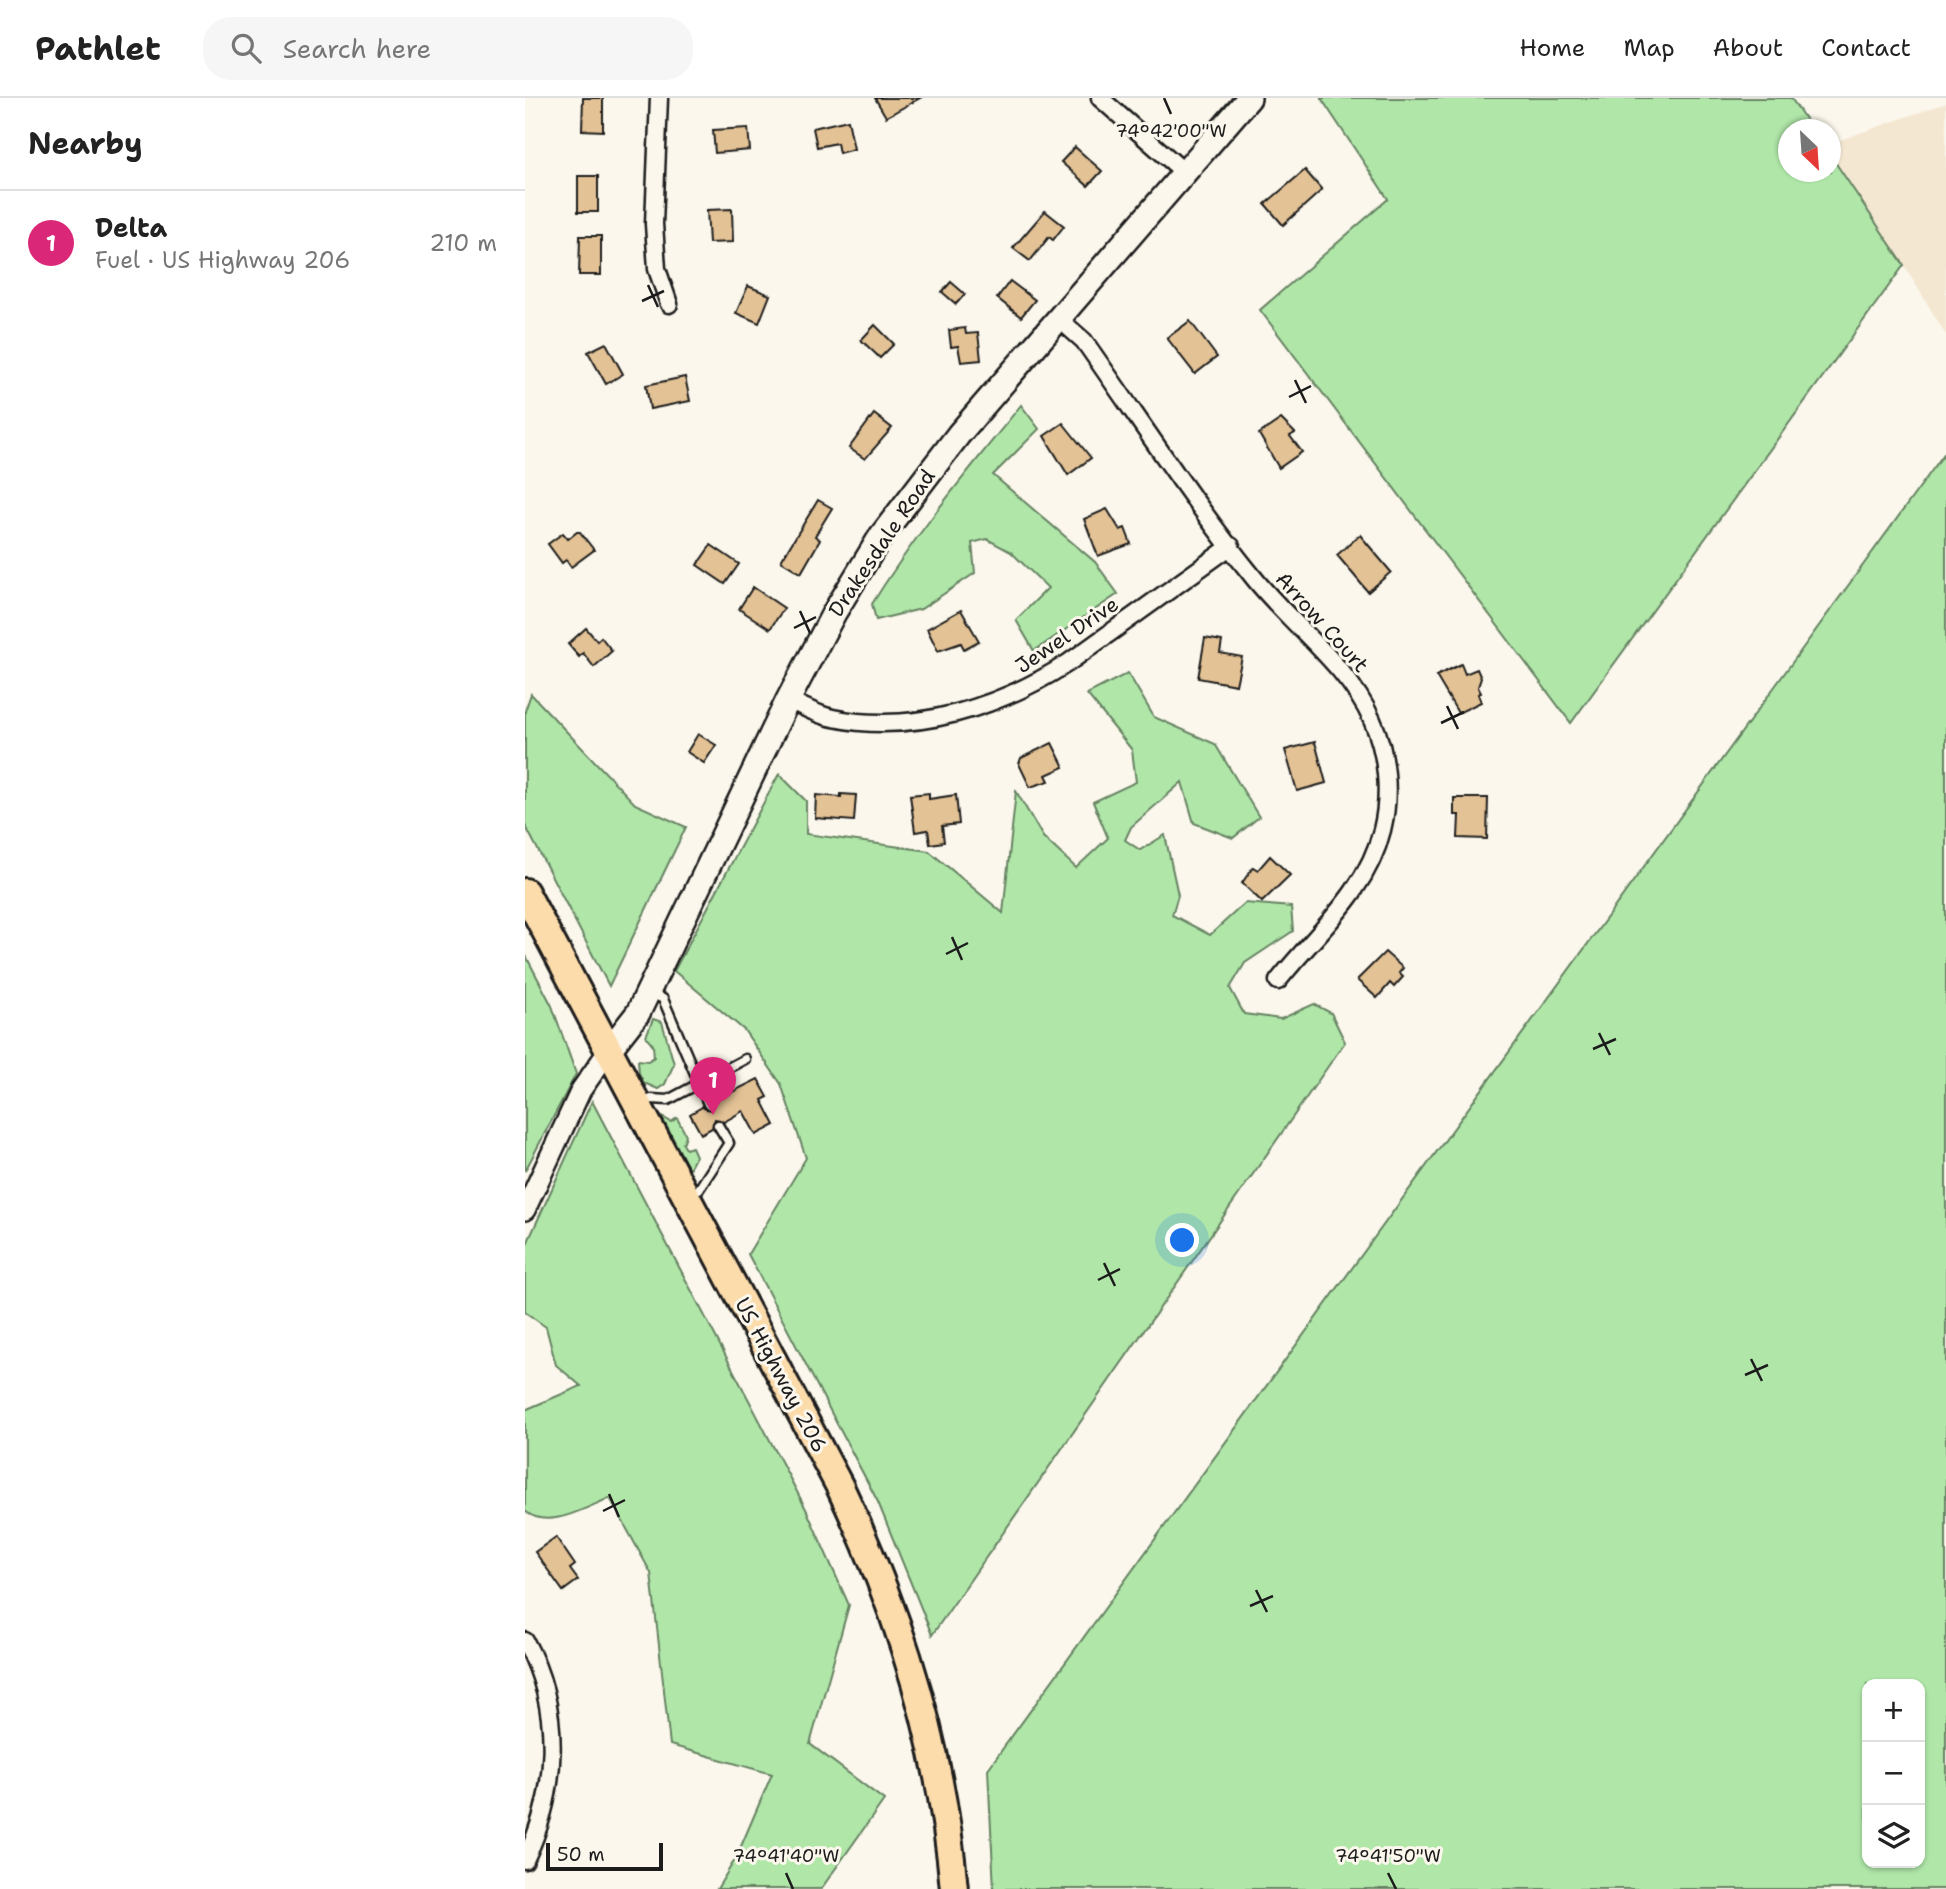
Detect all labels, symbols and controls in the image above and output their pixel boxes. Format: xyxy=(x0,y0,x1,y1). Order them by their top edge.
search box xyxy=(203,17,693,80)
text: Pathlet xyxy=(35,26,161,71)
icon: search xyxy=(227,29,265,67)
text: Search here xyxy=(283,31,431,66)
text: Home xyxy=(1519,32,1585,64)
text: Map xyxy=(1623,32,1675,64)
text: About xyxy=(1713,32,1783,64)
text: Contact xyxy=(1821,32,1911,64)
text: 74°42'00"W xyxy=(1115,119,1227,143)
north arrow xyxy=(1778,119,1841,182)
text: Nearby xyxy=(28,123,143,164)
text: Delta xyxy=(95,210,167,245)
text: 1 xyxy=(46,228,56,258)
text: 210 m xyxy=(429,228,497,258)
text: Fuel · US Highway 206 xyxy=(95,245,350,275)
street label: Drakesdale Road xyxy=(822,464,942,622)
street label: Arrow Court xyxy=(1269,566,1375,678)
street label: Jewel Drive xyxy=(1010,590,1124,680)
pin: 1 xyxy=(690,1057,736,1115)
your location xyxy=(1165,1223,1199,1257)
street label: US Highway 206 xyxy=(728,1293,834,1457)
map controls xyxy=(1862,1679,1925,1868)
button: + xyxy=(1862,1679,1925,1742)
button: − xyxy=(1862,1742,1925,1805)
button: layers xyxy=(1862,1805,1925,1868)
scale bar xyxy=(546,1840,663,1872)
text: 50 m xyxy=(557,1842,605,1867)
text: 74°41'40"W xyxy=(733,1844,839,1868)
text: 74°41'50"W xyxy=(1335,1844,1441,1868)

